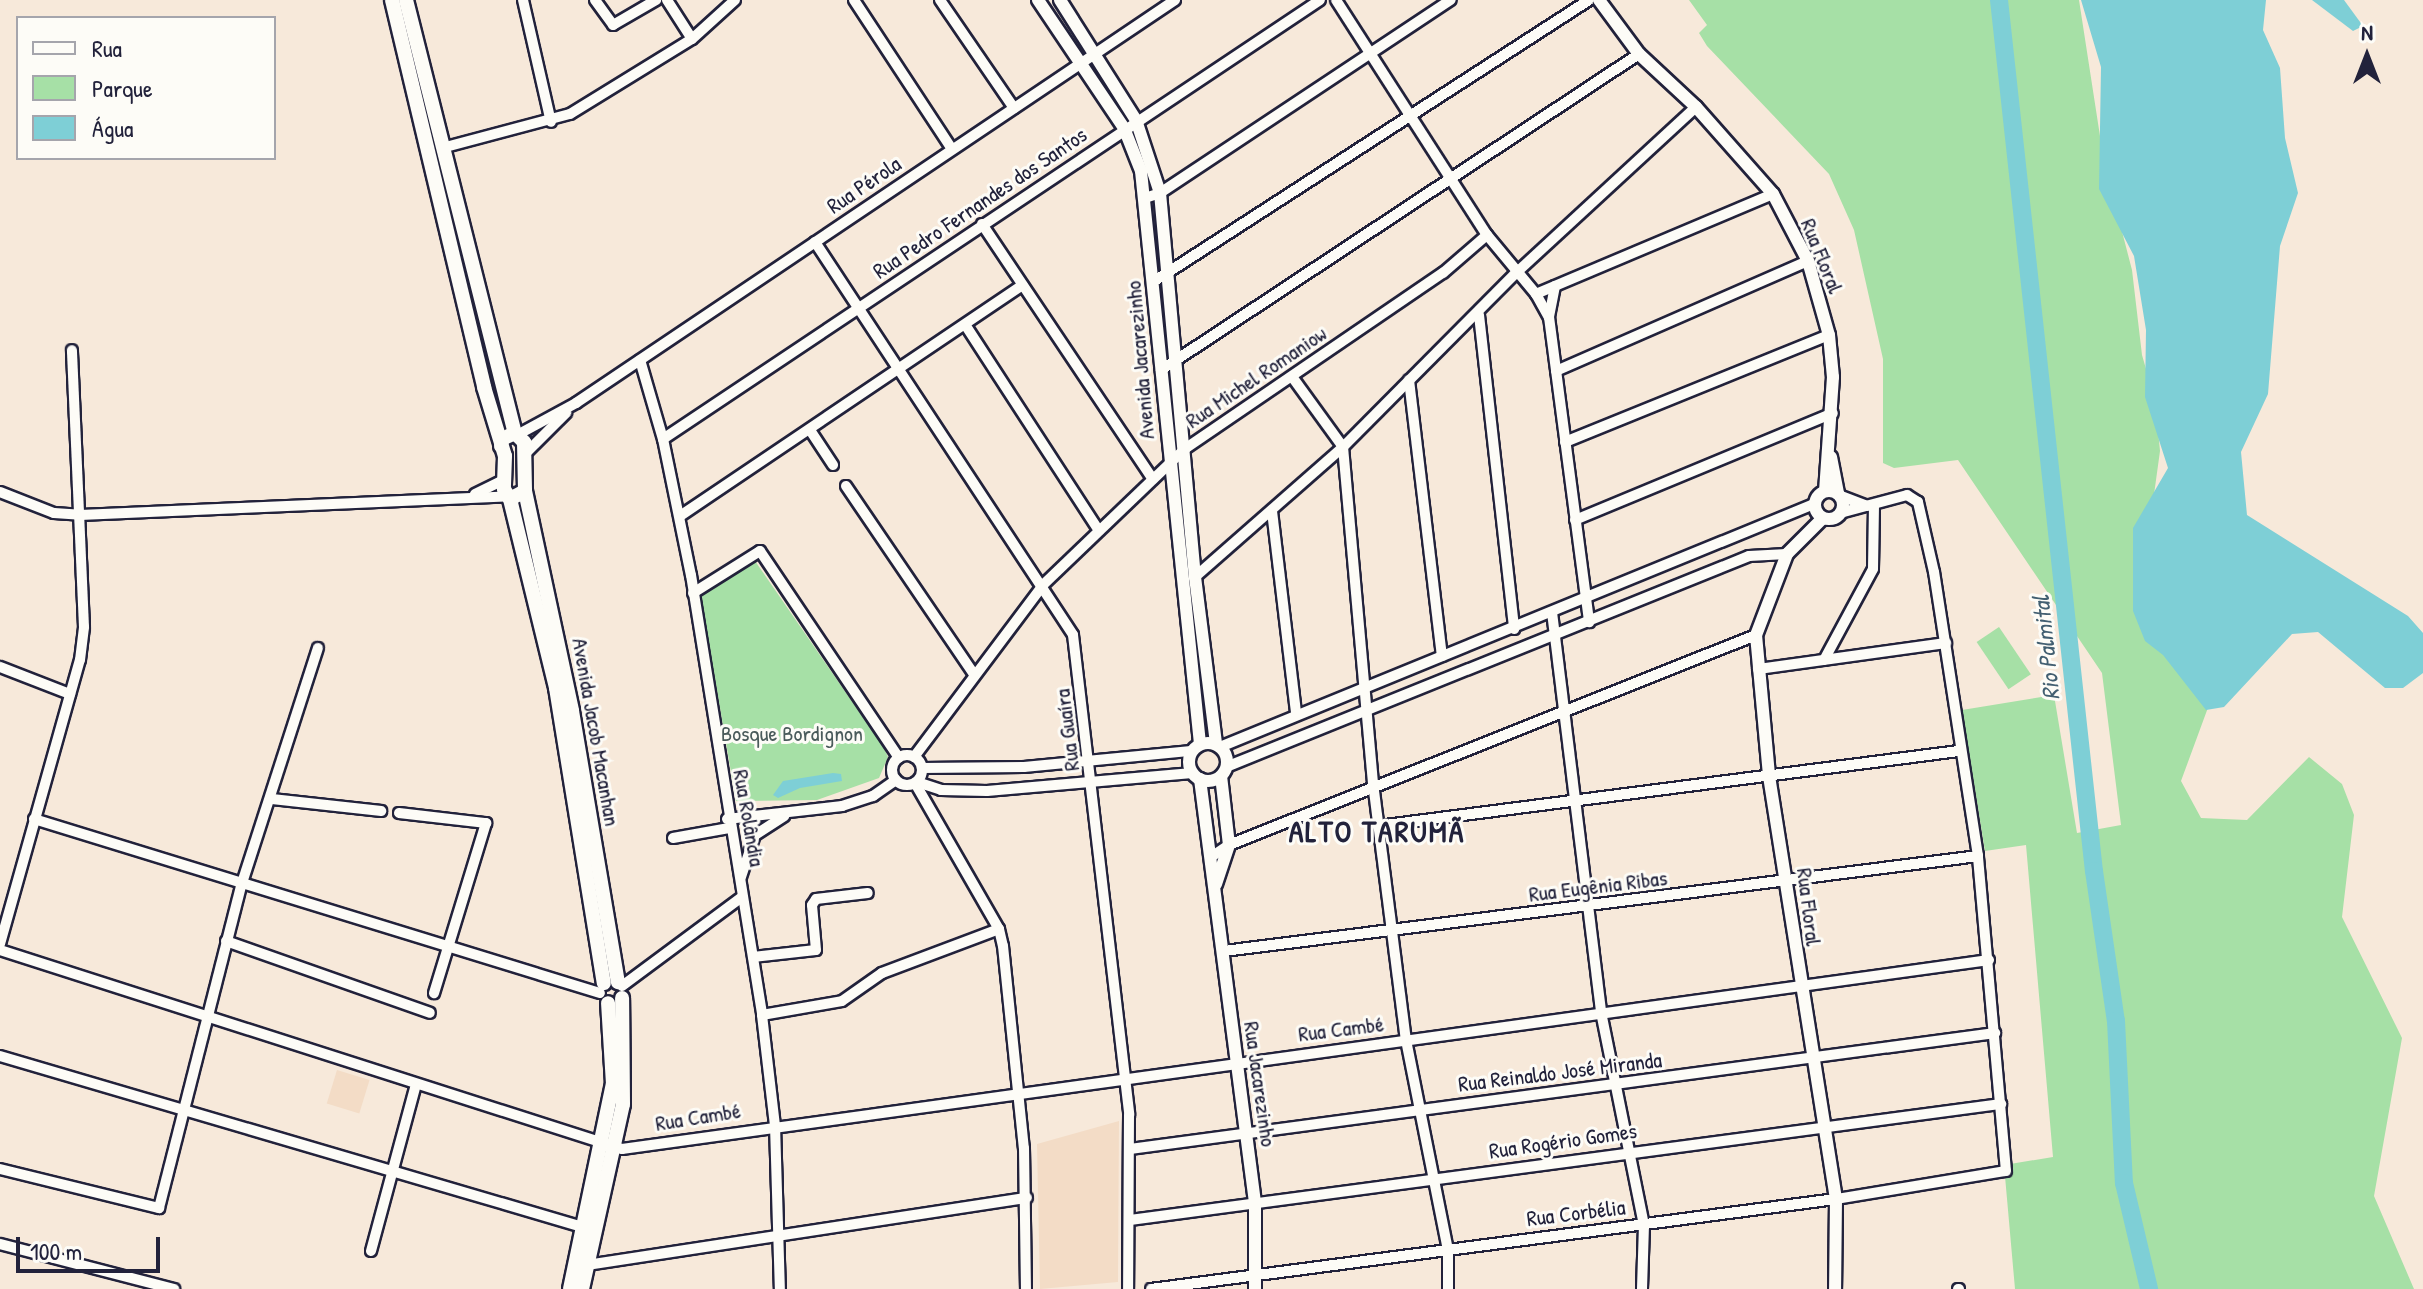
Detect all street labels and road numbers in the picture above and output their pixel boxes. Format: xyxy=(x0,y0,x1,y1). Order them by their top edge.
street label: Rua Pedro Fernandes dos Santos xyxy=(868,122,1092,284)
street label: Rua Pérola xyxy=(822,151,906,219)
street label: Rua Floral xyxy=(1795,215,1849,297)
street label: Avenida Jacarezinho xyxy=(1120,280,1160,440)
street label: Rua Michel Romaniow xyxy=(1181,320,1331,434)
street label: Avenida Jacob Macanhan xyxy=(566,636,626,828)
street label: Rua Guaíra xyxy=(1049,687,1085,773)
street label: Rua Rolândia xyxy=(728,768,770,868)
street label: Rua Eugênia Ribas xyxy=(1527,864,1669,908)
street label: Rua Floral xyxy=(1791,866,1827,948)
street label: Rua Cambé xyxy=(1297,1011,1385,1047)
street label: Rua Jacarezinho xyxy=(1238,1020,1282,1148)
street label: Rua Reinaldo José Miranda xyxy=(1457,1046,1663,1098)
street label: Rua Cambé xyxy=(653,1097,743,1137)
street label: Rua Rogério Gomes xyxy=(1487,1118,1639,1164)
street label: Rua Corbélia xyxy=(1525,1194,1627,1232)

